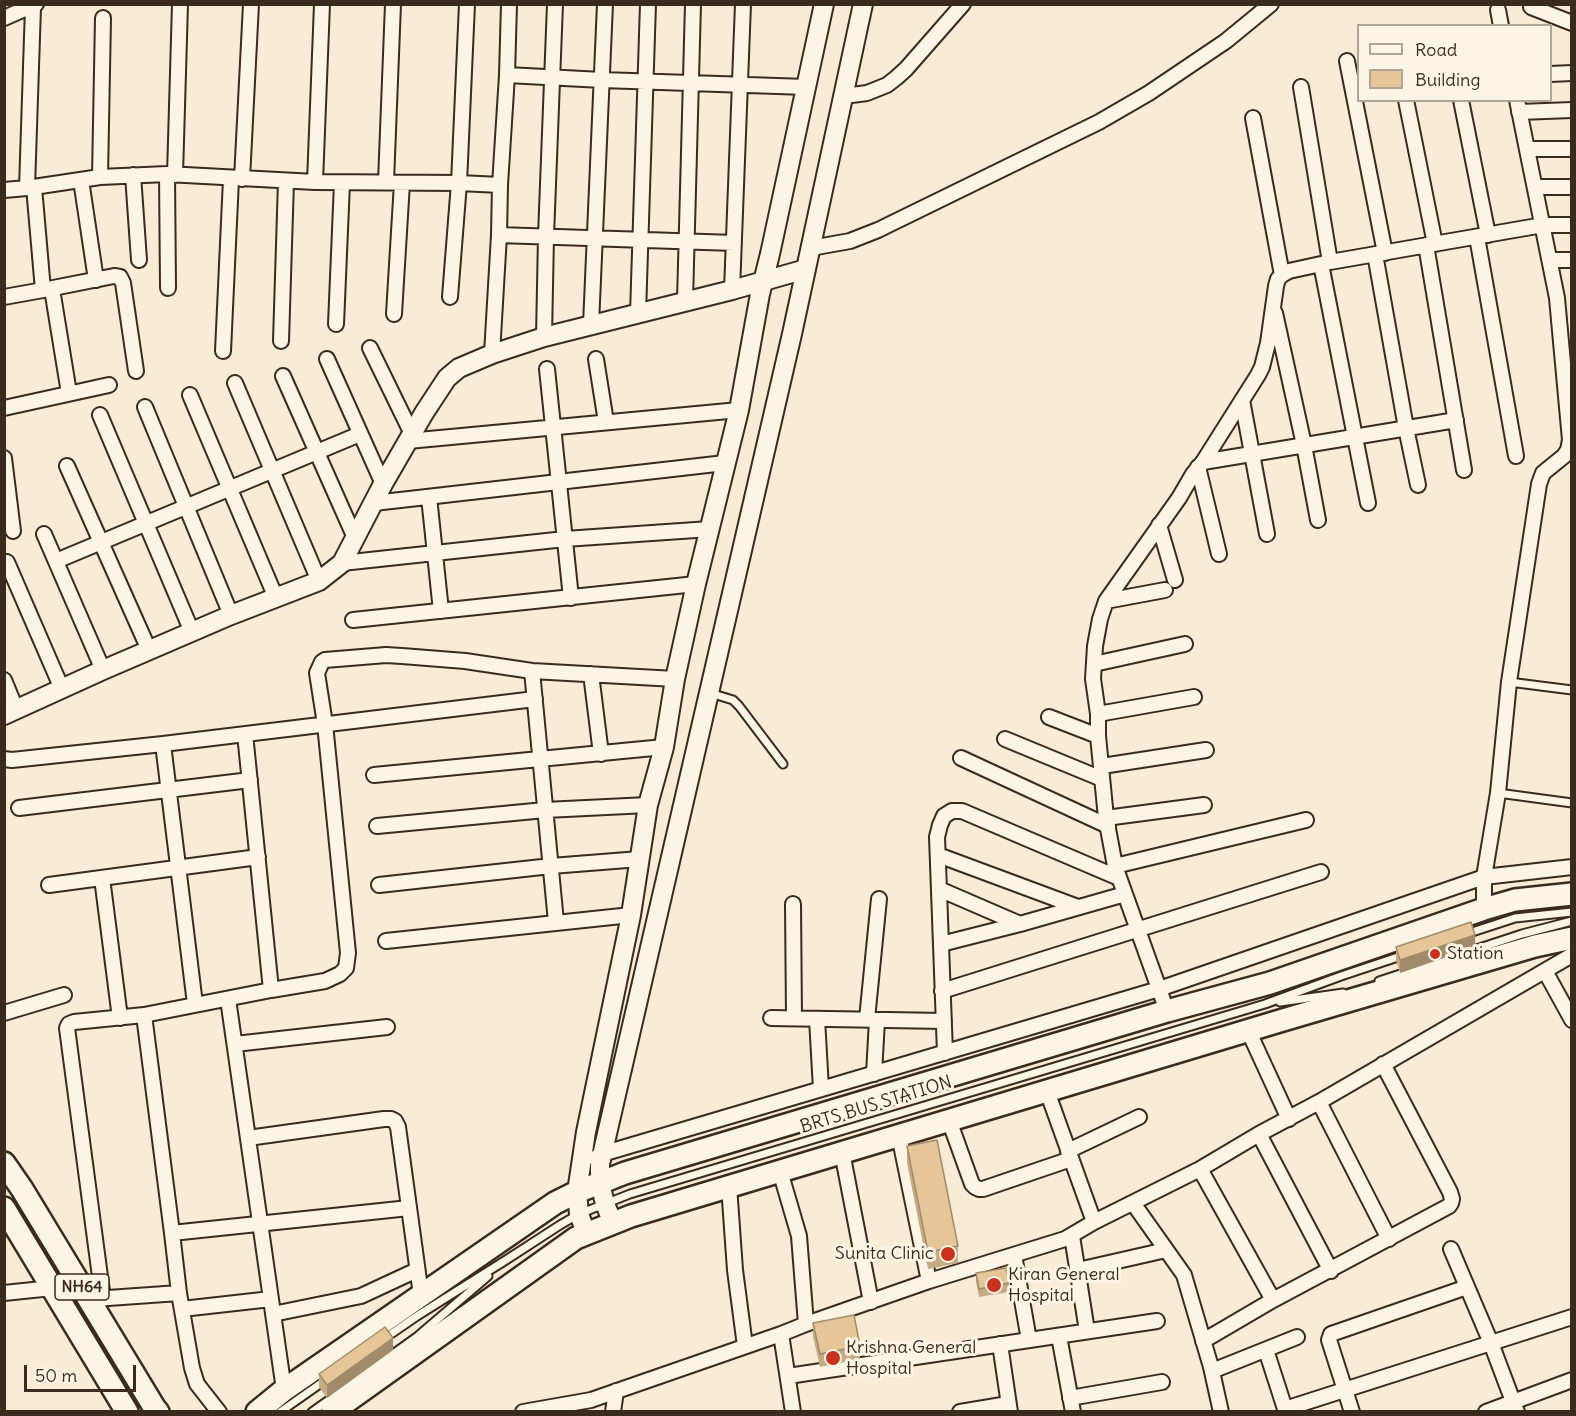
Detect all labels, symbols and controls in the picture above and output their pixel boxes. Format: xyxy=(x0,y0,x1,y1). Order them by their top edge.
legend xyxy=(1357,24,1552,102)
text: Road xyxy=(1415,38,1457,61)
text: Building xyxy=(1415,68,1480,91)
place label: Station xyxy=(1447,943,1504,965)
marker: Station xyxy=(1428,947,1442,961)
street label: BRTS BUS STATION xyxy=(797,1072,955,1138)
place label: Sunita Clinic xyxy=(835,1243,934,1265)
marker: Sunita Clinic xyxy=(939,1245,957,1263)
place label: Kiran General Hospital xyxy=(1008,1264,1120,1306)
road number: NH64 xyxy=(55,1274,109,1300)
marker: Kiran General Hospital xyxy=(985,1276,1003,1294)
place label: Krishna General Hospital xyxy=(846,1337,976,1380)
marker: Krishna General Hospital xyxy=(824,1349,842,1367)
scale bar xyxy=(27,1353,140,1391)
text: 50 m xyxy=(35,1364,77,1387)

